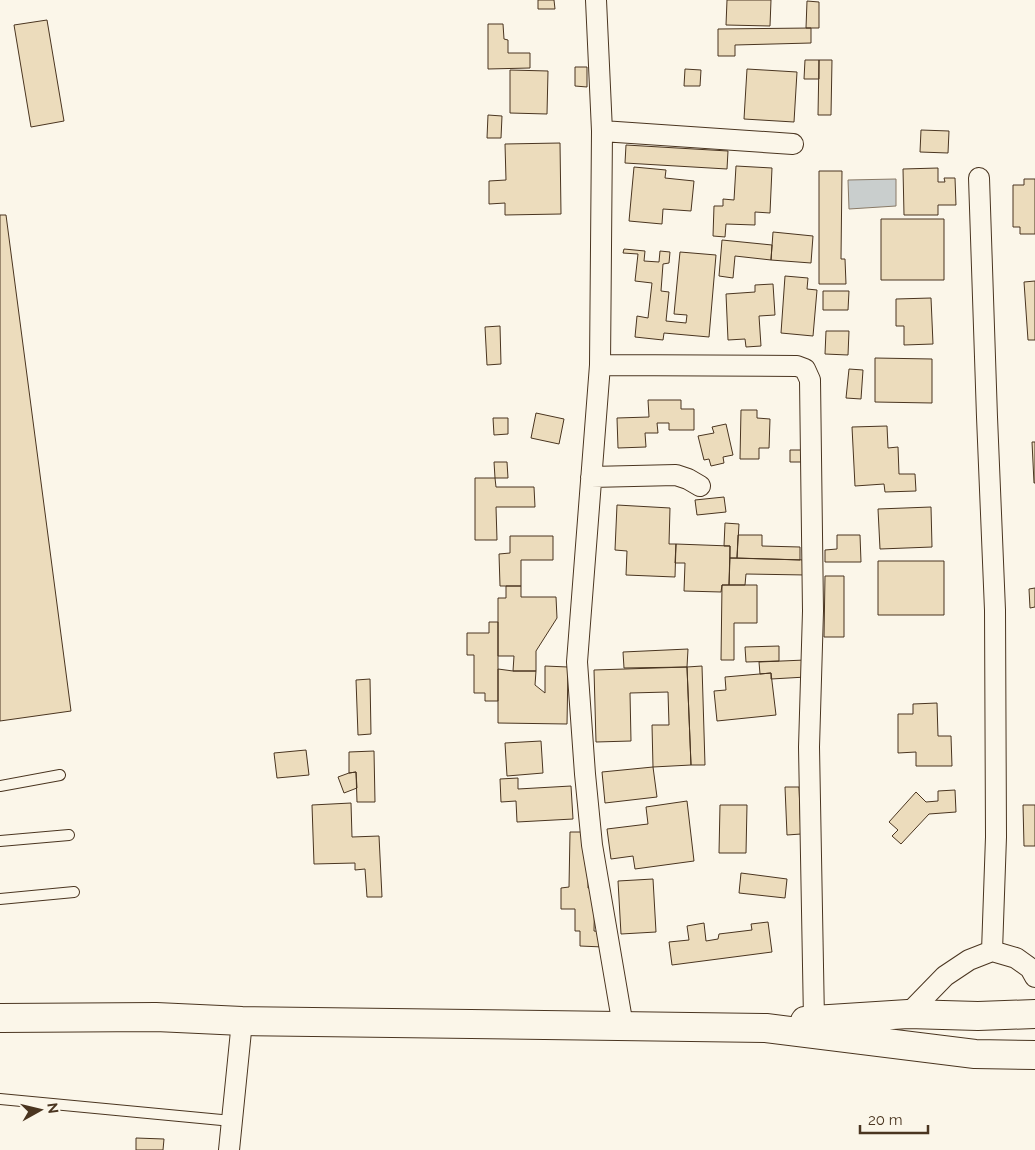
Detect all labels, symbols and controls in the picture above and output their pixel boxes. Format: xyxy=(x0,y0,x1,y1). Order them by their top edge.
north arrow xyxy=(15,1085,65,1135)
text: N xyxy=(44,1102,62,1115)
scale bar xyxy=(860,1102,928,1134)
text: 20 m xyxy=(868,1111,903,1129)

